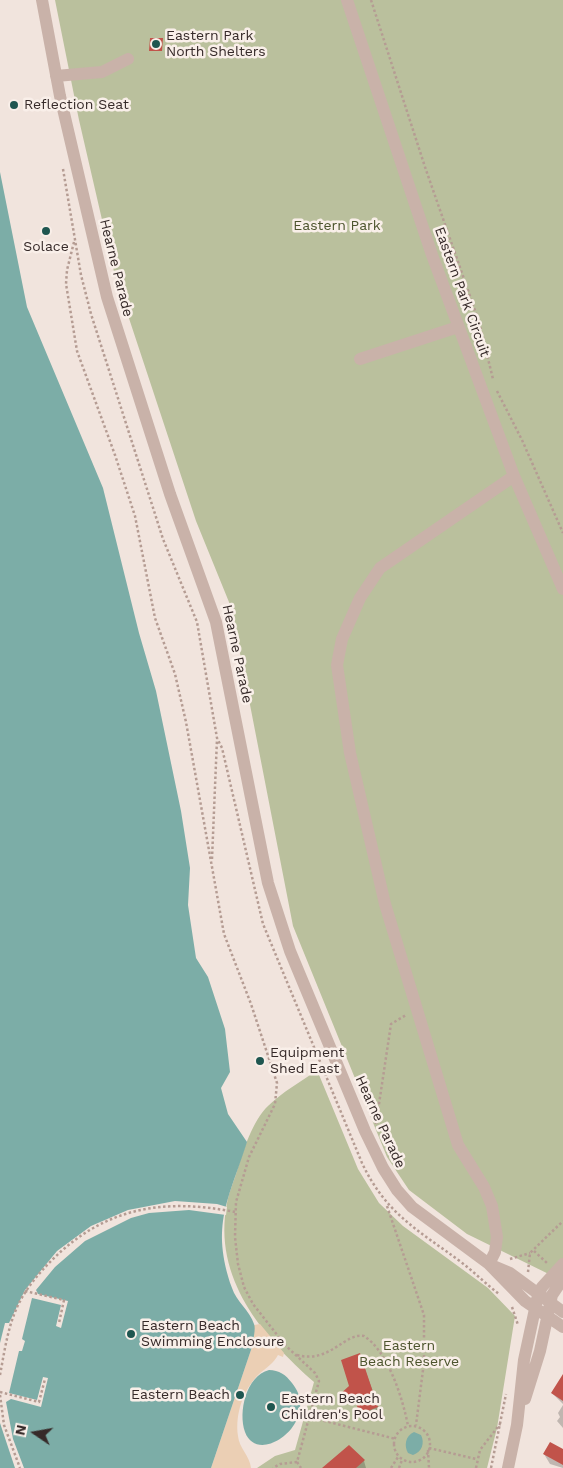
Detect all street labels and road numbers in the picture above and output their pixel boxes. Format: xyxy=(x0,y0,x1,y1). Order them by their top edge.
street label: Hearne Parade xyxy=(96,217,136,319)
street label: Eastern Park Circuit xyxy=(431,225,493,359)
street label: Hearne Parade xyxy=(218,603,256,705)
street label: Hearne Parade xyxy=(351,1073,409,1171)

